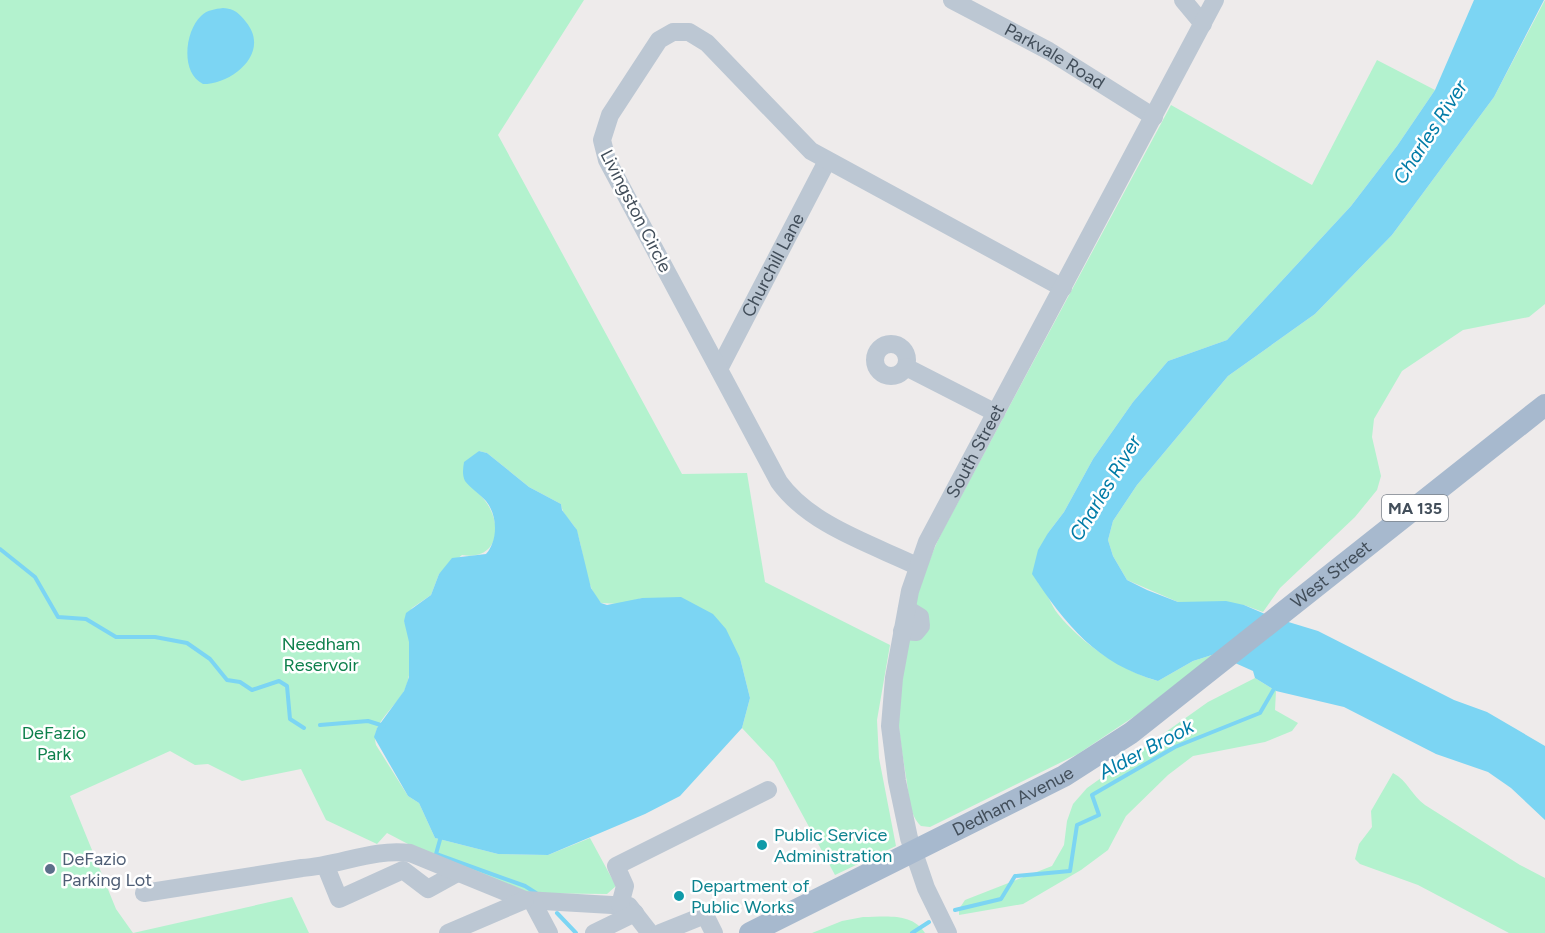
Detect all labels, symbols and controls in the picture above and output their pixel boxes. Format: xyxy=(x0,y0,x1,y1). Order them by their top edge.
street label: Parkvale Road xyxy=(1001,19,1109,94)
water label: Charles River xyxy=(1388,75,1473,188)
street label: Livingston Circle xyxy=(596,146,676,276)
street label: Churchill Lane xyxy=(737,209,809,321)
street label: South Street xyxy=(941,400,1009,502)
water label: Charles River xyxy=(1064,430,1147,545)
road number: MA 135 xyxy=(1382,495,1448,521)
street label: West Street xyxy=(1286,536,1376,613)
park label: Needham Reservoir xyxy=(282,633,360,676)
water label: Alder Brook xyxy=(1093,713,1199,785)
park label: DeFazio Park xyxy=(22,722,86,765)
street label: Dedham Avenue xyxy=(949,762,1078,841)
place label: Public Service Administration xyxy=(774,824,892,867)
marker: Public Service Administration xyxy=(755,838,769,852)
place label: DeFazio Parking Lot xyxy=(62,848,152,891)
marker: DeFazio Parking Lot xyxy=(43,862,57,876)
place label: Department of Public Works xyxy=(691,875,810,918)
marker: Department of Public Works xyxy=(672,889,686,903)

